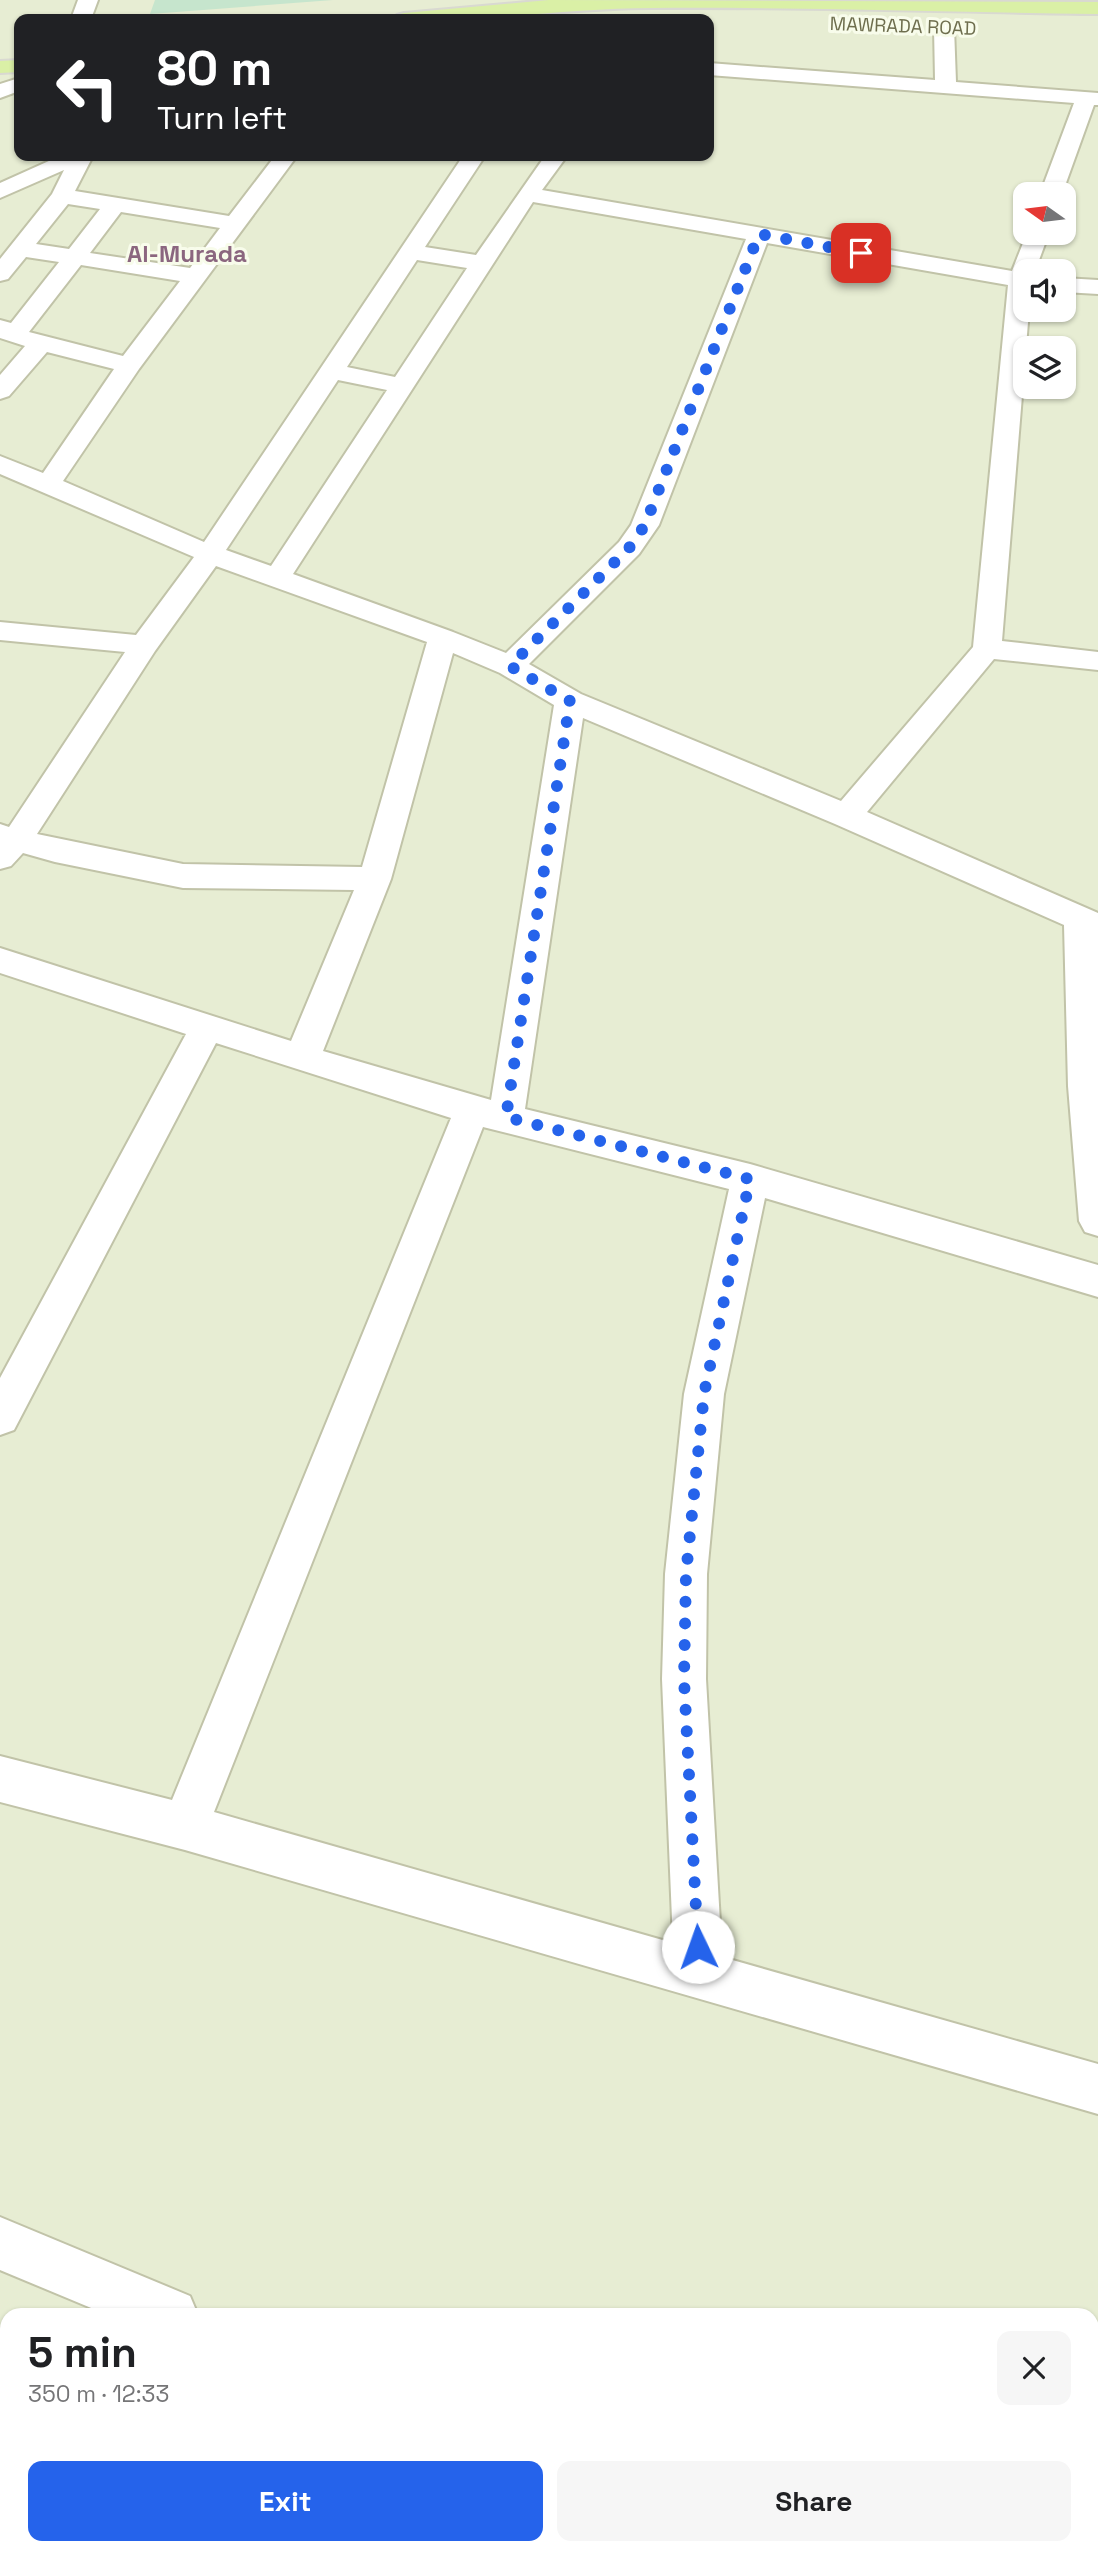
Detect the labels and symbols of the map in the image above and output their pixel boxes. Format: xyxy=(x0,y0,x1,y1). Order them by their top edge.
street label: MAWRADA ROAD xyxy=(829,11,977,41)
north arrow xyxy=(1013,182,1076,245)
pin xyxy=(831,223,891,283)
district label: Al-Murada xyxy=(127,238,247,269)
position arrow xyxy=(661,1910,735,1984)

